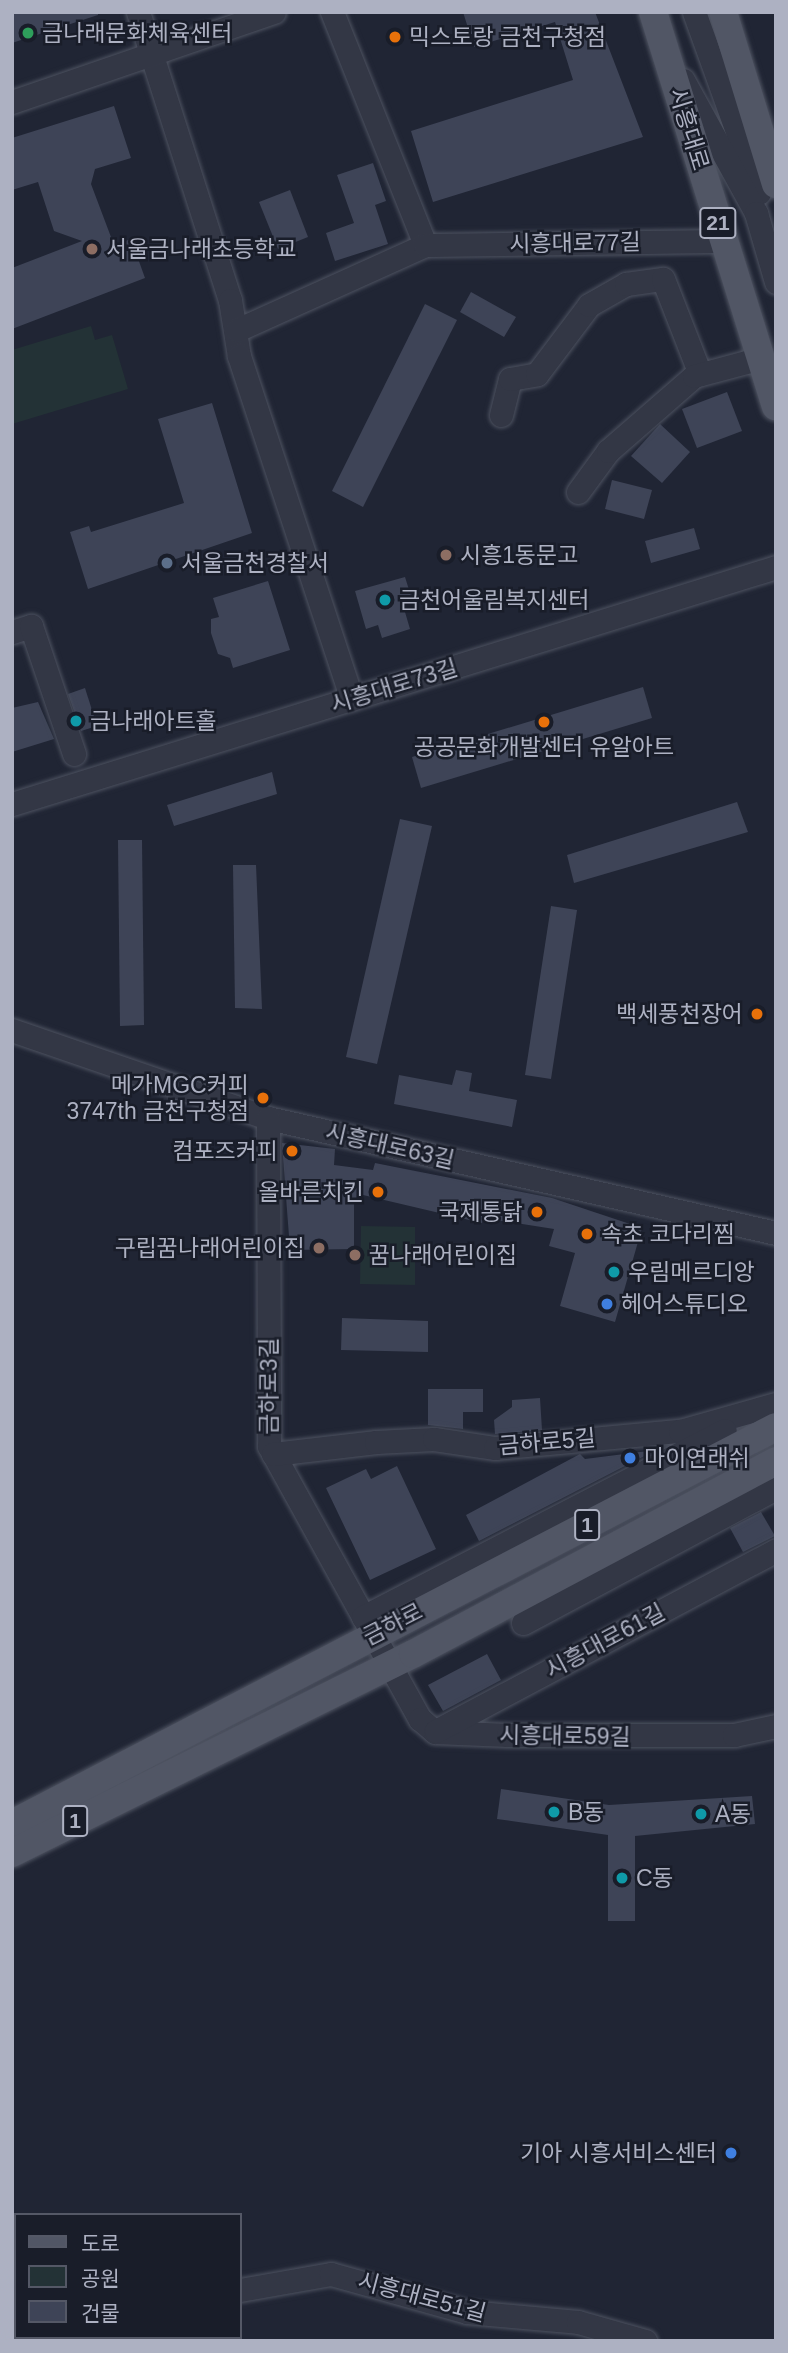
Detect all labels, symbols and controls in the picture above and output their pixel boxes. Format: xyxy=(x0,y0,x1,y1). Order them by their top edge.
place label: 금나래문화체육센터 xyxy=(42,19,232,47)
place label: 믹스토랑 금천구청점 xyxy=(409,23,606,51)
marker: 금나래문화체육센터 xyxy=(20,25,36,41)
marker: 믹스토랑 금천구청점 xyxy=(387,29,403,45)
street label: 시흥대로 xyxy=(663,84,715,174)
road number: 21 xyxy=(699,206,737,241)
street label: 시흥대로77길 xyxy=(509,228,641,258)
place label: 서울금나래초등학교 xyxy=(106,235,296,263)
marker: 서울금나래초등학교 xyxy=(84,241,100,257)
place label: 시흥1동문고 xyxy=(460,541,579,569)
marker: 시흥1동문고 xyxy=(438,547,454,563)
place label: 서울금천경찰서 xyxy=(181,549,329,577)
marker: 서울금천경찰서 xyxy=(159,555,175,571)
place label: 금천어울림복지센터 xyxy=(399,586,589,614)
marker: 금천어울림복지센터 xyxy=(377,592,393,608)
street label: 시흥대로73길 xyxy=(327,654,461,718)
place label: 금나래아트홀 xyxy=(90,707,217,735)
marker: 금나래아트홀 xyxy=(68,713,84,729)
marker: 공공문화개발센터 유알아트 xyxy=(536,714,552,730)
place label: 공공문화개발센터 유알아트 xyxy=(414,733,674,761)
place label: 백세풍천장어 xyxy=(616,1000,743,1028)
marker: 백세풍천장어 xyxy=(749,1006,765,1022)
place label: 메가MGC커피 3747th 금천구청점 xyxy=(66,1071,249,1125)
marker: 메가MGC커피 3747th 금천구청점 xyxy=(255,1090,271,1106)
street label: 시흥대로63길 xyxy=(323,1118,457,1174)
place label: 컴포즈커피 xyxy=(172,1137,278,1165)
marker: 컴포즈커피 xyxy=(284,1143,300,1159)
place label: 올바른치킨 xyxy=(258,1178,364,1206)
marker: 올바른치킨 xyxy=(370,1184,386,1200)
place label: 국제통닭 xyxy=(438,1198,523,1226)
marker: 국제통닭 xyxy=(529,1204,545,1220)
place label: 속초 코다리찜 xyxy=(601,1220,734,1248)
marker: 속초 코다리찜 xyxy=(579,1226,595,1242)
place label: 구립꿈나래어린이집 xyxy=(115,1234,305,1262)
marker: 구립꿈나래어린이집 xyxy=(311,1240,327,1256)
place label: 꿈나래어린이집 xyxy=(369,1241,517,1269)
marker: 꿈나래어린이집 xyxy=(347,1247,363,1263)
place label: 우림메르디앙 xyxy=(628,1258,755,1286)
marker: 우림메르디앙 xyxy=(606,1264,622,1280)
place label: 헤어스튜디오 xyxy=(621,1290,748,1318)
marker: 헤어스튜디오 xyxy=(599,1296,615,1312)
street label: 금하로3길 xyxy=(255,1337,283,1435)
street label: 금하로5길 xyxy=(497,1424,597,1460)
place label: 마이연래쉬 xyxy=(644,1444,750,1472)
marker: 마이연래쉬 xyxy=(622,1450,638,1466)
road number: 1 xyxy=(573,1508,601,1542)
street label: 금하로 xyxy=(358,1597,428,1651)
street label: 시흥대로61길 xyxy=(541,1598,669,1684)
street label: 시흥대로59길 xyxy=(499,1721,631,1751)
place label: B동 xyxy=(568,1798,605,1826)
place label: A동 xyxy=(715,1800,752,1828)
road number: 1 xyxy=(61,1804,89,1839)
marker: B동 xyxy=(546,1804,562,1820)
marker: A동 xyxy=(693,1806,709,1822)
place label: C동 xyxy=(636,1864,674,1892)
marker: C동 xyxy=(614,1870,630,1886)
place label: 기아 시흥서비스센터 xyxy=(520,2139,717,2167)
marker: 기아 시흥서비스센터 xyxy=(723,2145,739,2161)
legend xyxy=(14,2213,242,2339)
text: 도로 xyxy=(81,2232,120,2255)
text: 공원 xyxy=(81,2267,120,2290)
street label: 시흥대로51길 xyxy=(355,2267,489,2327)
text: 건물 xyxy=(81,2302,120,2325)

